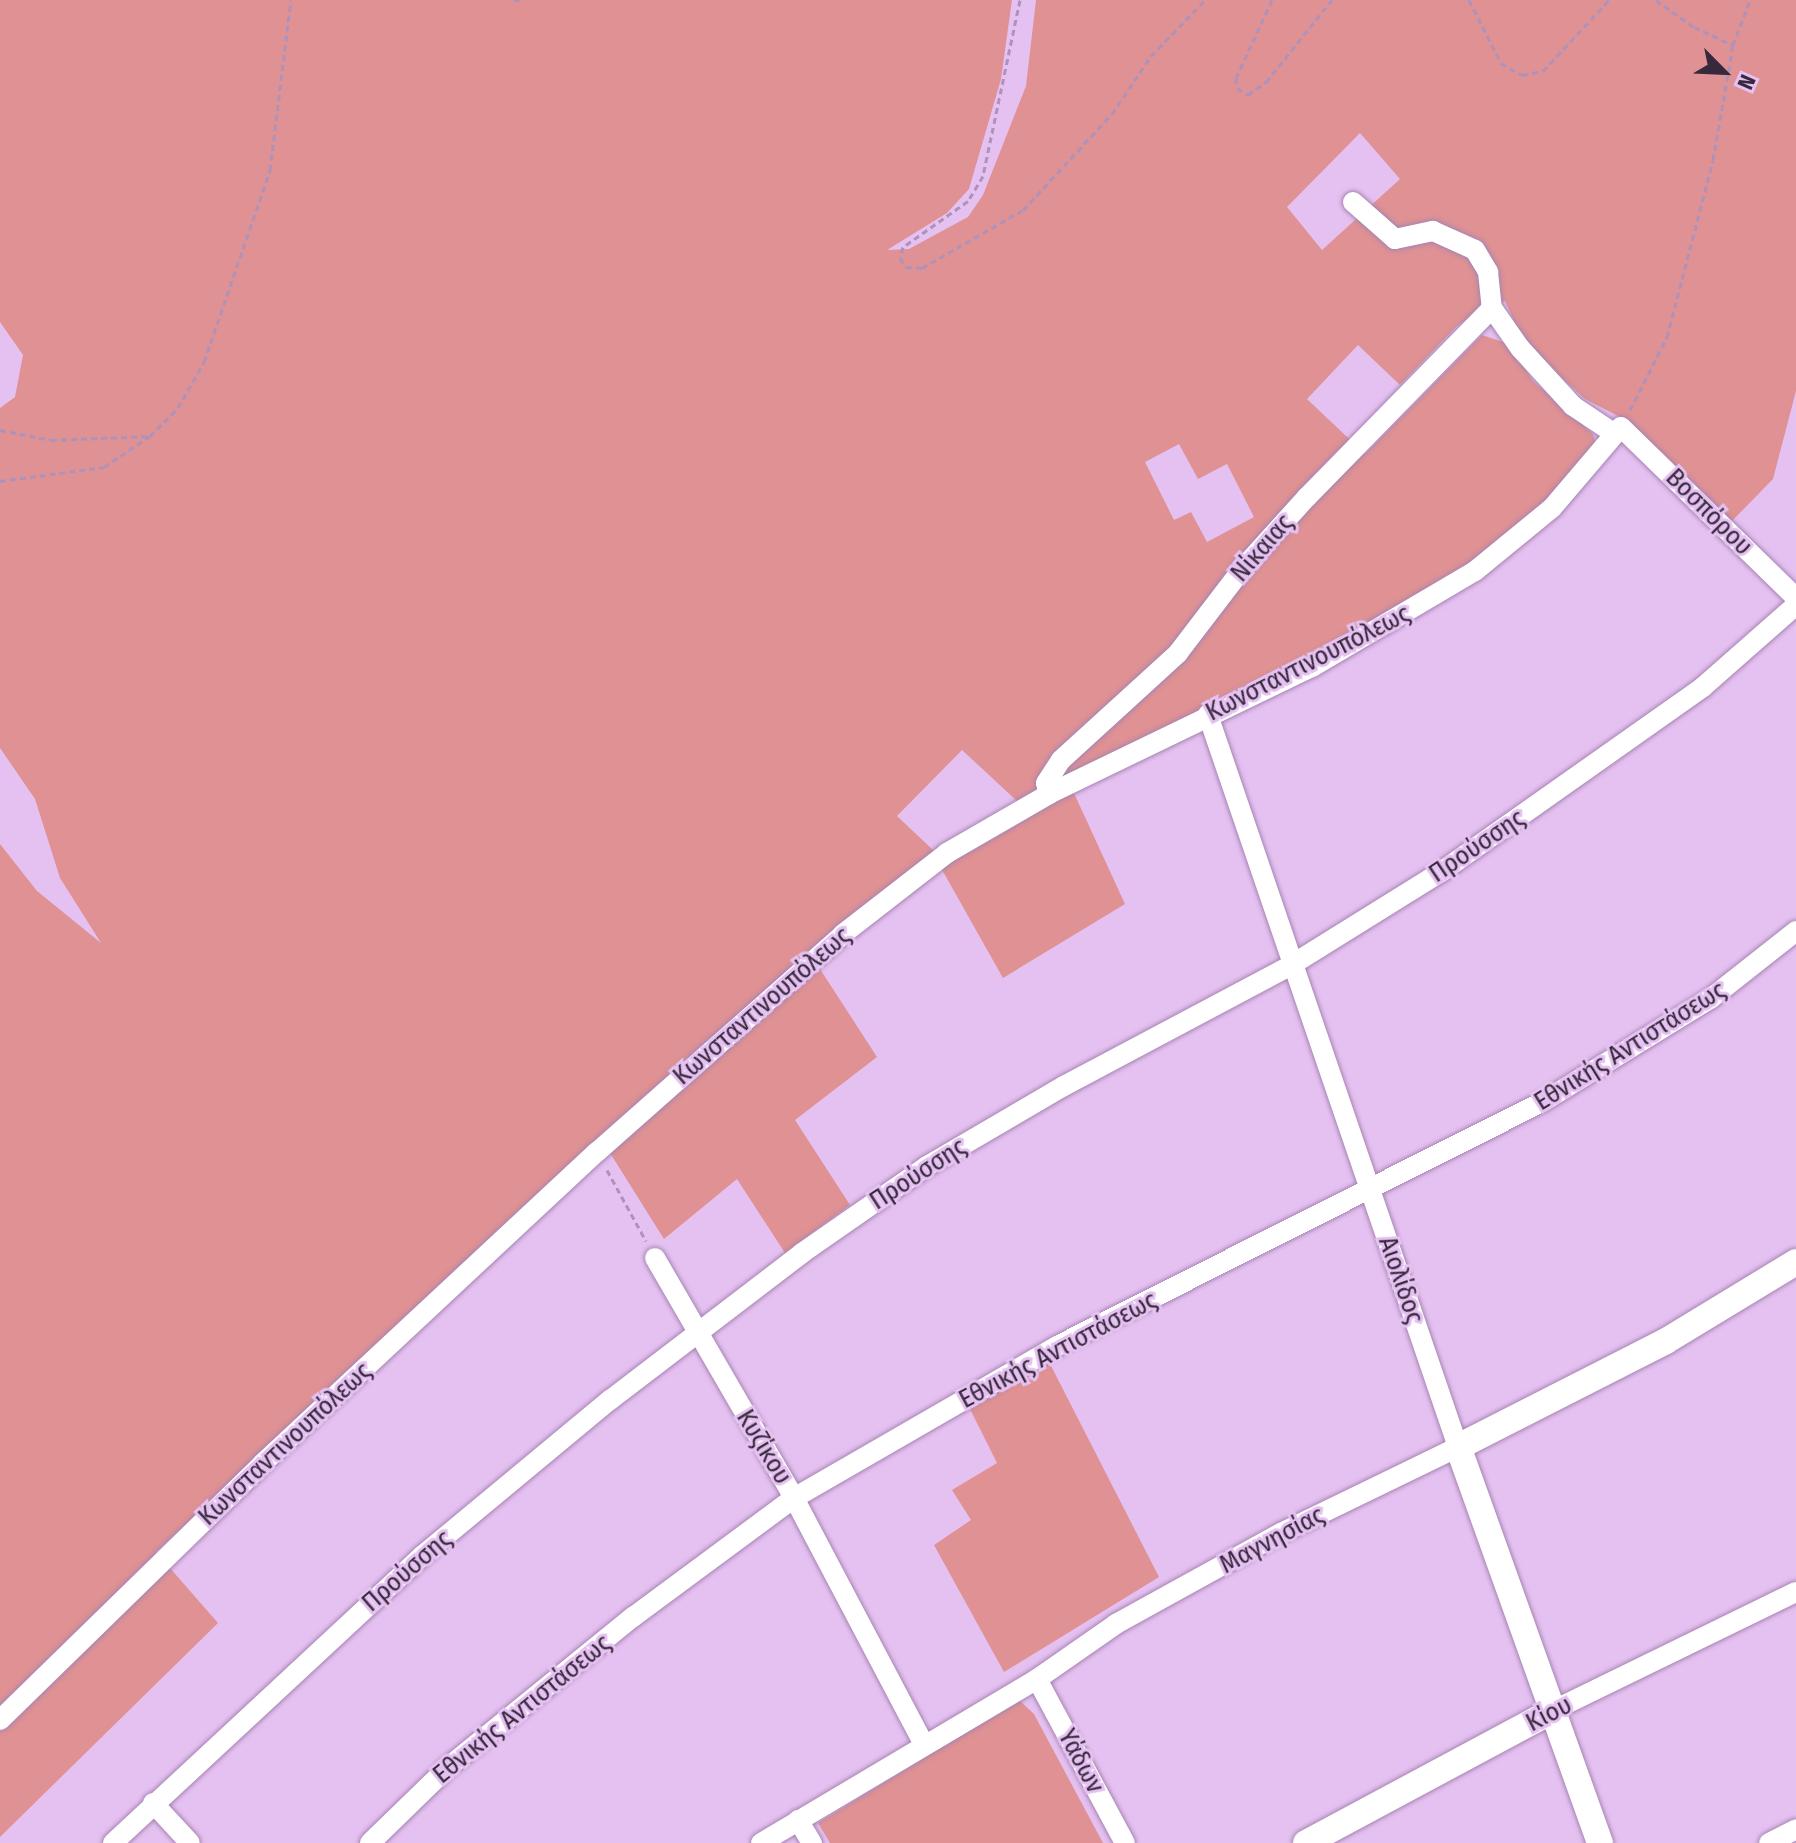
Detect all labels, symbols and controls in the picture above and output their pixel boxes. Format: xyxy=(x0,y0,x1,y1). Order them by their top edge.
north arrow xyxy=(1684,32,1764,112)
text: N xyxy=(1731,70,1761,93)
street label: Βοσπόρου xyxy=(1659,462,1759,562)
street label: Νίκαιας xyxy=(1224,508,1300,588)
street label: Κωνσταντινουπόλεως xyxy=(1201,598,1415,728)
street label: Προύσσης xyxy=(1423,803,1531,889)
street label: Κωνσταντινουπόλεως xyxy=(667,920,857,1092)
street label: Εθνικής Αντιστάσεως xyxy=(1529,975,1731,1117)
street label: Προύσσης xyxy=(864,1131,972,1217)
street label: Αιολίδος xyxy=(1372,1232,1430,1328)
street label: Εθνικής Αντιστάσεως xyxy=(954,1285,1162,1415)
street label: Κωνσταντινουπόλεως xyxy=(192,1356,378,1532)
street label: Κυζίκου xyxy=(730,1404,798,1490)
street label: Μαγνησίας xyxy=(1214,1499,1330,1581)
street label: Προύσσης xyxy=(356,1524,458,1618)
street label: Εθνικής Αντιστάσεως xyxy=(427,1628,617,1790)
street label: Κίου xyxy=(1521,1689,1577,1739)
street label: Υάδων xyxy=(1051,1724,1111,1798)

